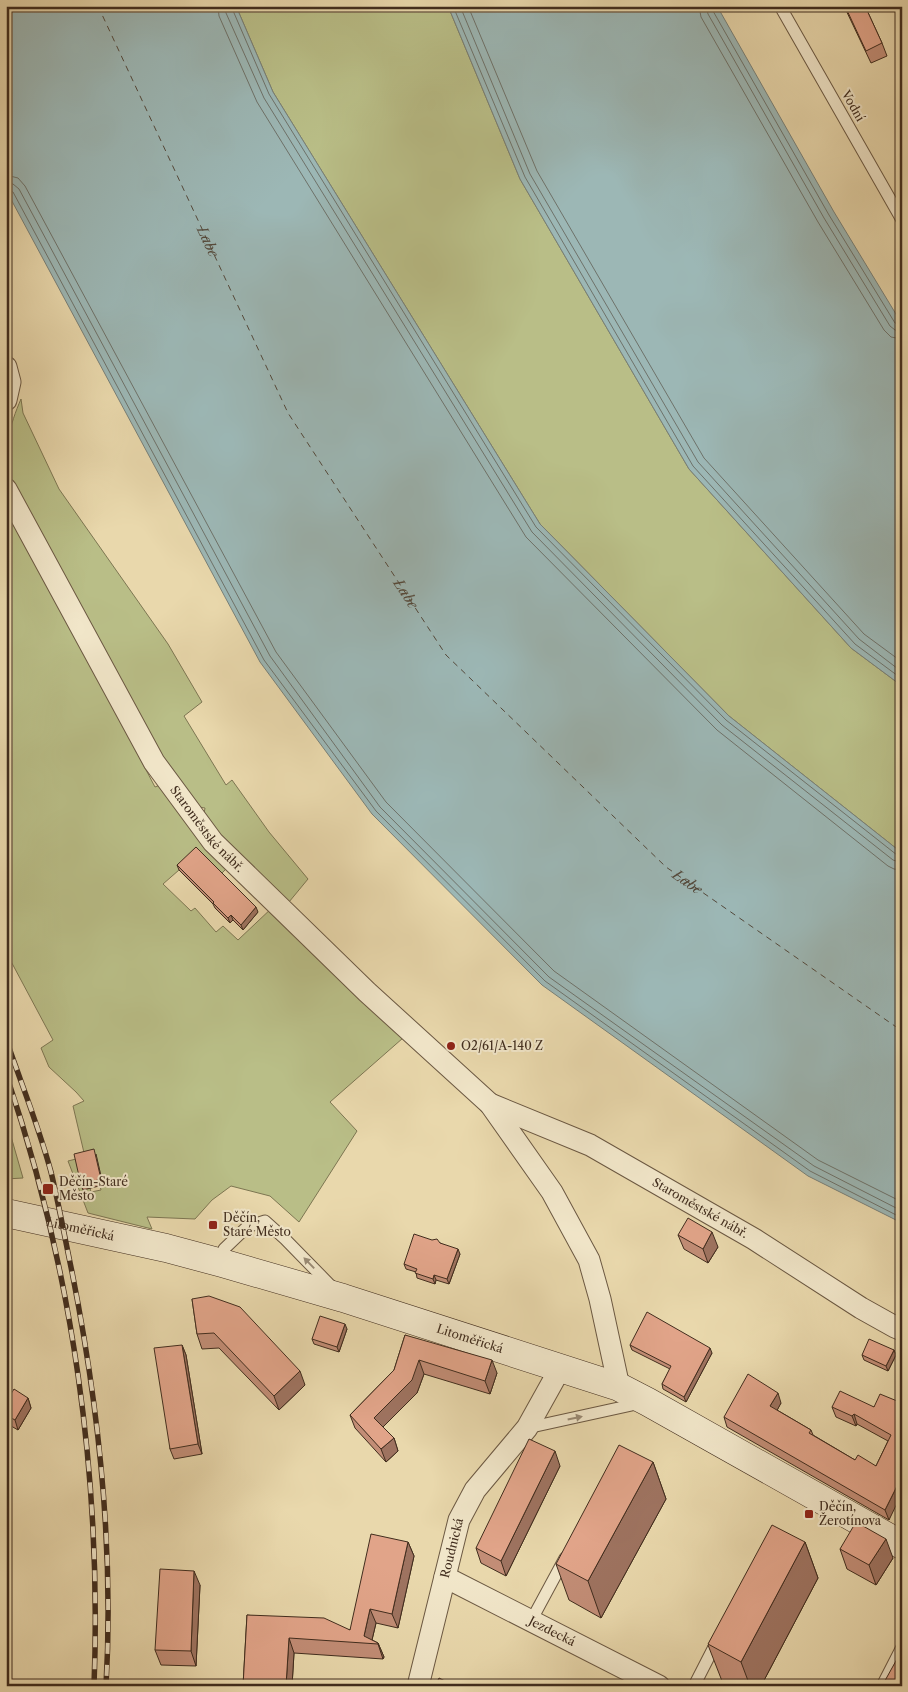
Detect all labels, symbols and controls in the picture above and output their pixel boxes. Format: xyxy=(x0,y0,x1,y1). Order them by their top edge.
street label: Vodní xyxy=(838,87,868,124)
water label: Labe xyxy=(193,222,223,261)
water label: Labe xyxy=(389,575,423,613)
street label: Staroměstské nábř. xyxy=(167,783,247,875)
water label: Labe xyxy=(669,865,707,899)
place label: O2/61/A-140 Z xyxy=(461,1038,543,1053)
marker: O2/61/A-140 Z xyxy=(445,1040,457,1052)
place label: Děčín-Staré Město xyxy=(59,1174,128,1203)
street label: Staroměstské nábř. xyxy=(650,1174,751,1241)
marker: Děčín-Staré Město xyxy=(41,1182,55,1196)
place label: Děčín, Staré Město xyxy=(223,1210,291,1239)
street label: Litoměřická xyxy=(45,1214,116,1244)
marker: Děčín, Staré Město xyxy=(207,1219,219,1231)
one-way arrow xyxy=(303,1258,315,1270)
street label: Litoměřická xyxy=(435,1321,506,1356)
one-way arrow xyxy=(568,1414,583,1422)
place label: Děčín, Žerotínova xyxy=(819,1499,882,1528)
marker: Děčín, Žerotínova xyxy=(803,1508,815,1520)
street label: Roudnická xyxy=(437,1516,466,1580)
street label: Jezdecká xyxy=(524,1612,579,1649)

